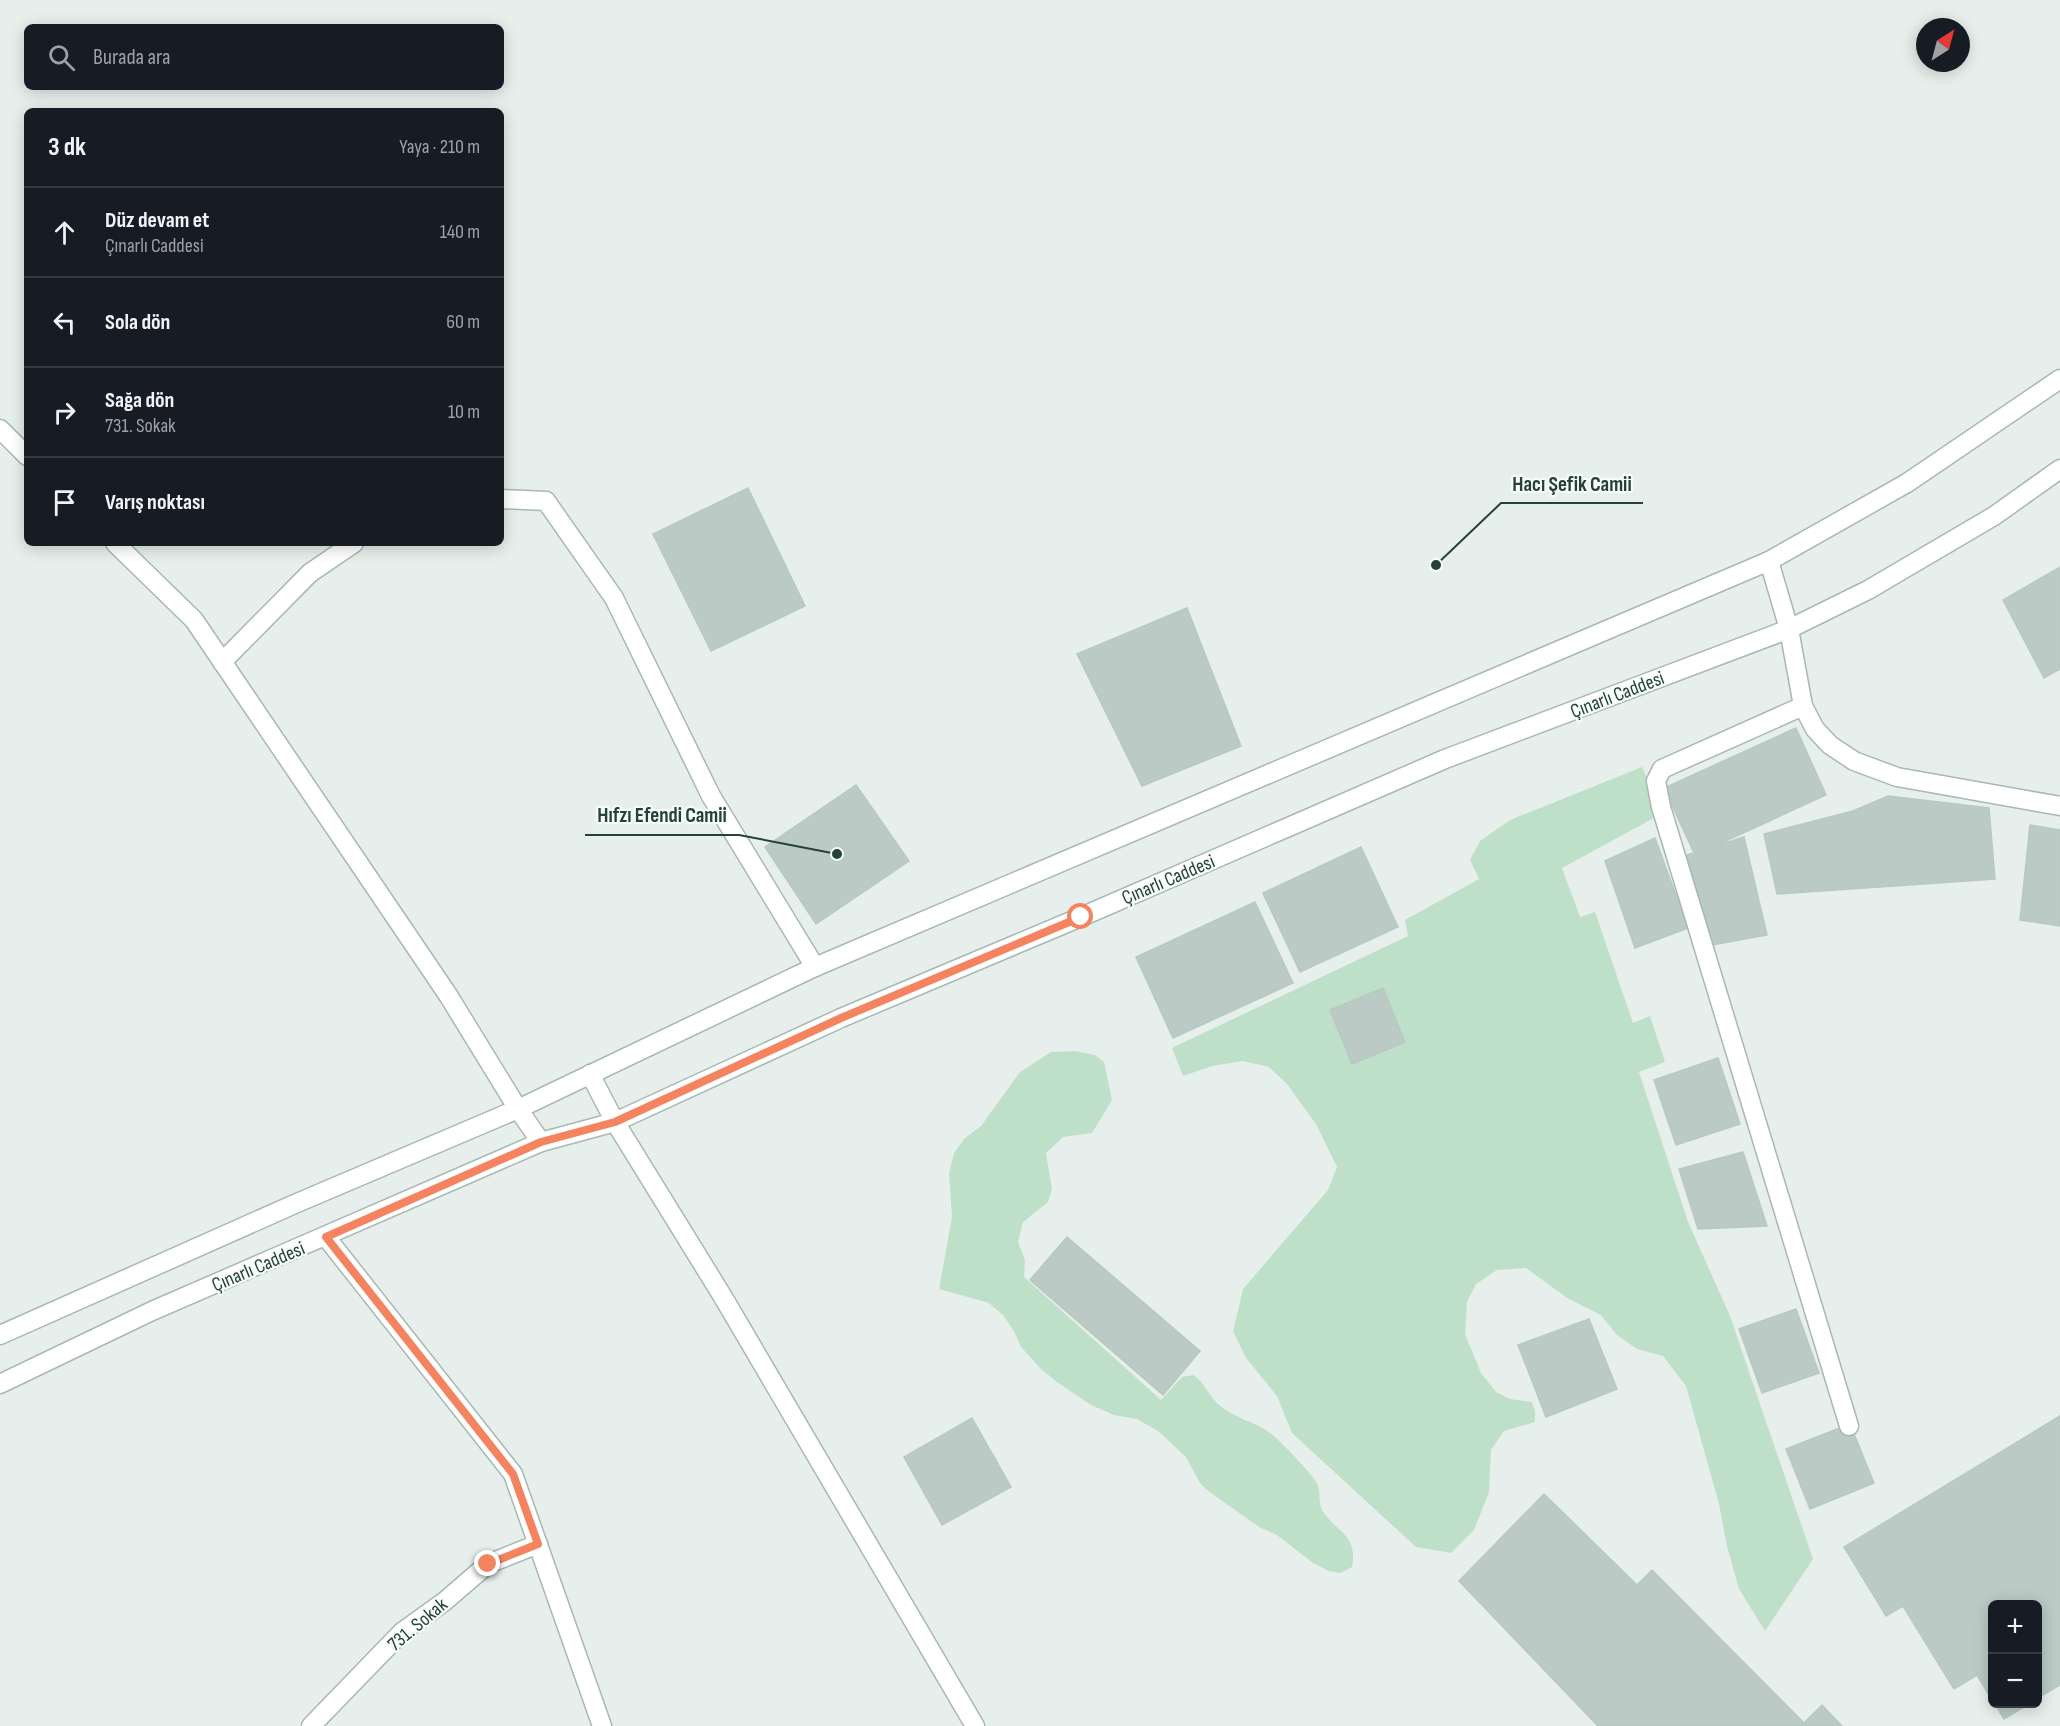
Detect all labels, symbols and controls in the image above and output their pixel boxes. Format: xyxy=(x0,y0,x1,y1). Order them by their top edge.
north arrow xyxy=(1916,18,1970,72)
search box xyxy=(24,24,504,90)
icon: search xyxy=(45,41,78,74)
text: Burada ara xyxy=(93,44,170,71)
text: 3 dk xyxy=(48,132,86,163)
text: Yaya · 210 m xyxy=(399,135,480,159)
text: Düz devam et xyxy=(105,207,209,234)
icon: ahead xyxy=(48,216,81,249)
text: 140 m xyxy=(440,220,480,244)
text: Çınarlı Caddesi xyxy=(105,234,204,258)
icon: left xyxy=(48,306,81,339)
text: Sola dön xyxy=(105,309,170,336)
text: 60 m xyxy=(446,310,480,334)
text: Sağa dön xyxy=(105,387,174,414)
icon: right xyxy=(48,396,81,429)
text: 10 m xyxy=(448,400,480,424)
text: 731. Sokak xyxy=(105,414,176,438)
callout: Hacı Şefik Camii xyxy=(1501,464,1643,503)
text: Hacı Şefik Camii xyxy=(1512,472,1632,497)
icon: arrive xyxy=(48,486,81,519)
text: Varış noktası xyxy=(105,489,205,516)
street label: Çınarlı Caddesi xyxy=(1567,666,1668,724)
callout: Hıfzı Efendi Camii xyxy=(585,796,739,835)
text: Hıfzı Efendi Camii xyxy=(597,803,727,828)
street label: Çınarlı Caddesi xyxy=(1118,850,1218,910)
route start xyxy=(1067,903,1093,929)
street label: Çınarlı Caddesi xyxy=(208,1237,308,1297)
route end xyxy=(474,1550,500,1576)
street label: 731. Sokak xyxy=(383,1593,453,1657)
map controls xyxy=(1988,1600,2042,1708)
button: + xyxy=(1988,1600,2042,1654)
button: − xyxy=(1988,1654,2042,1708)

